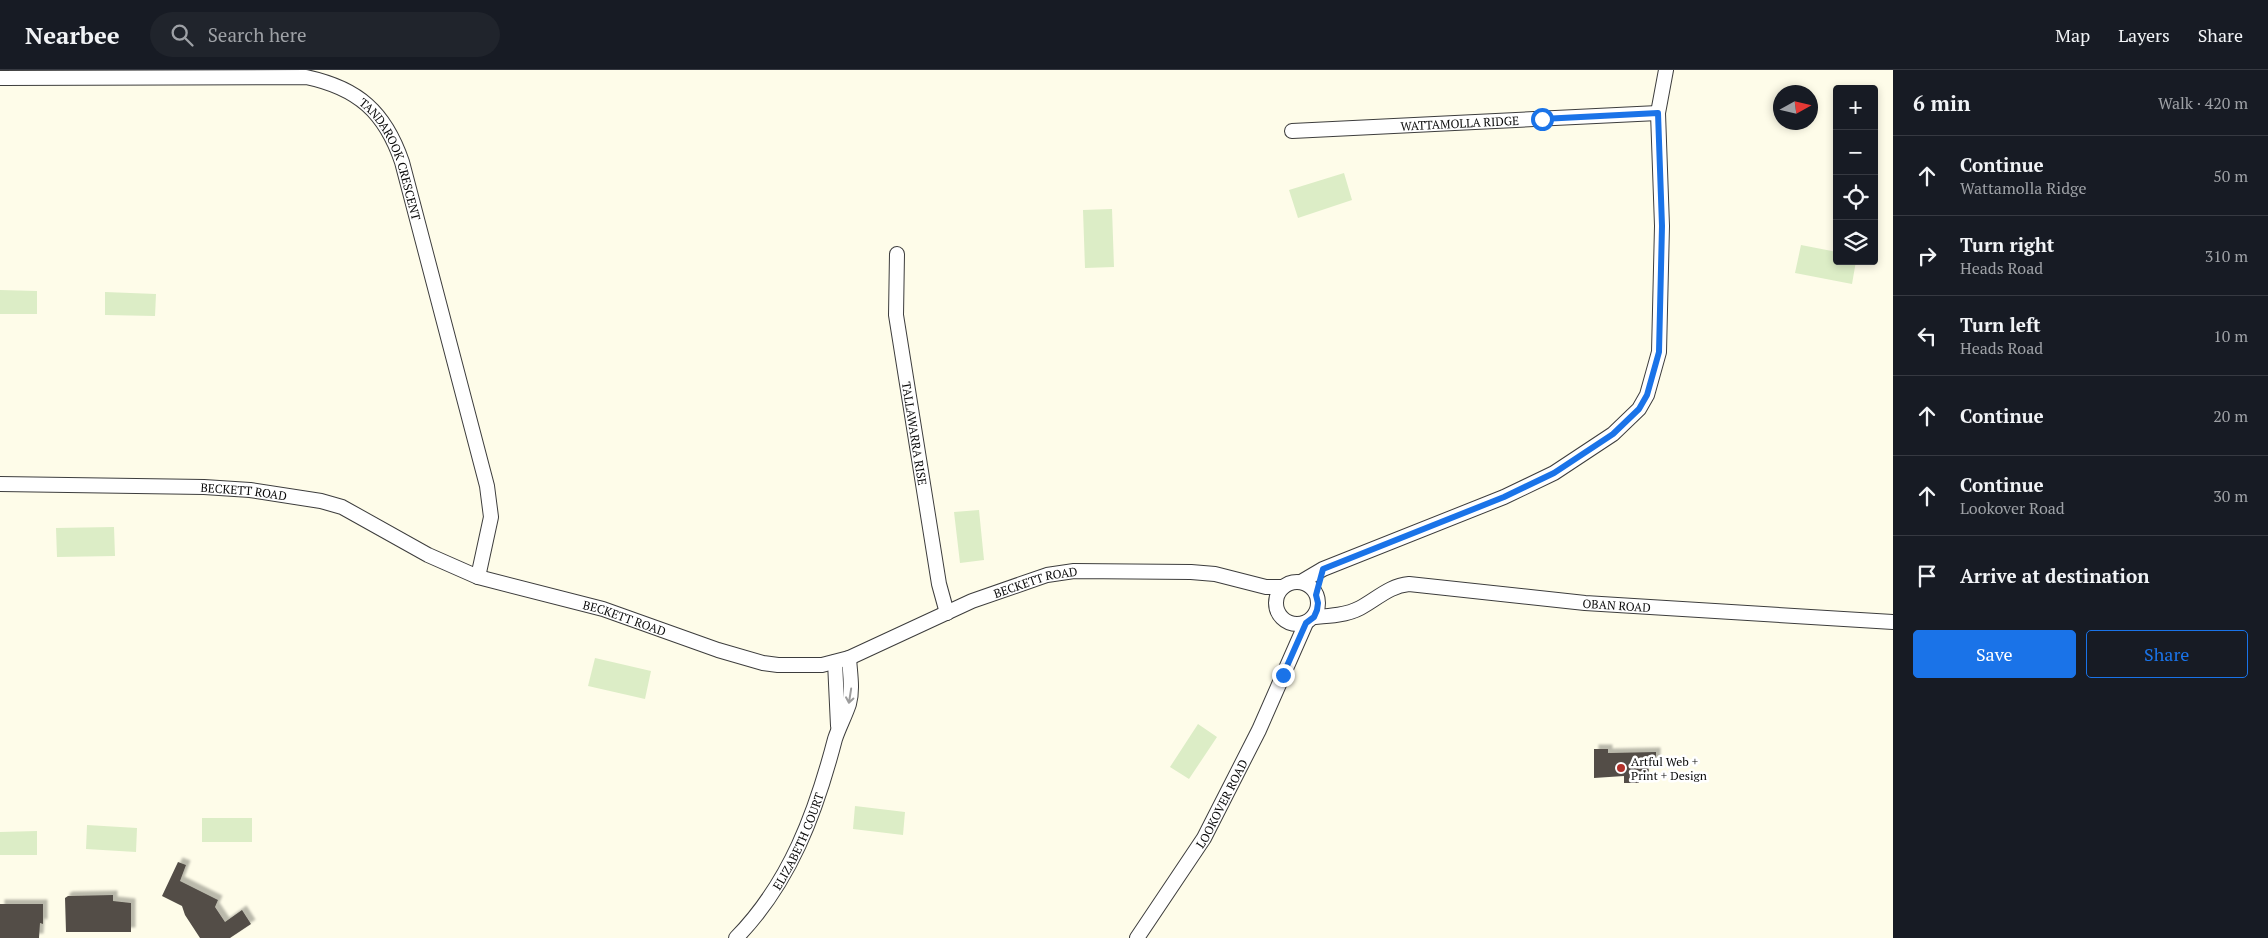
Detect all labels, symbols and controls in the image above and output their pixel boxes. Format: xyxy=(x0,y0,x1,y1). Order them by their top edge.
search box xyxy=(150,12,500,57)
text: Nearbee xyxy=(25,19,120,51)
icon: search xyxy=(168,21,196,49)
text: Search here xyxy=(208,22,307,47)
text: Map xyxy=(2055,23,2090,47)
text: Layers xyxy=(2118,23,2170,47)
text: Share xyxy=(2198,23,2243,47)
north arrow xyxy=(1773,85,1818,130)
map controls xyxy=(1833,85,1878,265)
button: + xyxy=(1833,85,1878,130)
text: 6 min xyxy=(1913,89,1970,117)
text: Walk · 420 m xyxy=(2158,92,2248,114)
street label: TANDAROOK CRESCENT xyxy=(357,94,425,222)
route start xyxy=(1531,108,1554,131)
street label: WATTAMOLLA RIDGE xyxy=(1400,112,1519,133)
button: − xyxy=(1833,130,1878,175)
text: Continue xyxy=(1960,152,2044,177)
icon: ahead xyxy=(1913,162,1941,190)
text: 50 m xyxy=(2213,165,2248,187)
button: locate xyxy=(1833,175,1878,220)
text: Wattamolla Ridge xyxy=(1960,177,2087,199)
button: layers xyxy=(1833,220,1878,265)
text: Turn right xyxy=(1960,232,2054,257)
icon: right xyxy=(1913,242,1941,270)
text: 310 m xyxy=(2205,245,2248,267)
text: Heads Road xyxy=(1960,257,2043,279)
text: Turn left xyxy=(1960,312,2041,337)
icon: left xyxy=(1913,322,1941,350)
text: 10 m xyxy=(2213,325,2248,347)
text: Heads Road xyxy=(1960,337,2043,359)
street label: TALLAWARRA RISE xyxy=(899,381,931,486)
icon: ahead xyxy=(1913,402,1941,430)
text: Continue xyxy=(1960,403,2044,428)
text: 20 m xyxy=(2213,405,2248,427)
text: Continue xyxy=(1960,472,2044,497)
street label: BECKETT ROAD xyxy=(200,479,288,503)
icon: ahead xyxy=(1913,482,1941,510)
text: 30 m xyxy=(2213,485,2248,507)
text: Lookover Road xyxy=(1960,497,2065,519)
icon: arrive xyxy=(1913,562,1941,590)
street label: BECKETT ROAD xyxy=(991,563,1078,601)
text: Arrive at destination xyxy=(1960,563,2149,588)
street label: OBAN ROAD xyxy=(1582,595,1651,615)
street label: BECKETT ROAD xyxy=(581,597,668,638)
button: Save xyxy=(1913,630,2076,678)
button: Share xyxy=(2086,630,2248,678)
route end xyxy=(1272,664,1295,687)
one-way arrow xyxy=(845,688,855,704)
place label: Artful Web + Print + Design xyxy=(1631,754,1707,783)
street label: LOOKOVER ROAD xyxy=(1192,757,1250,851)
marker: Artful Web + Print + Design xyxy=(1615,762,1627,774)
street label: ELIZABETH COURT xyxy=(769,790,827,892)

